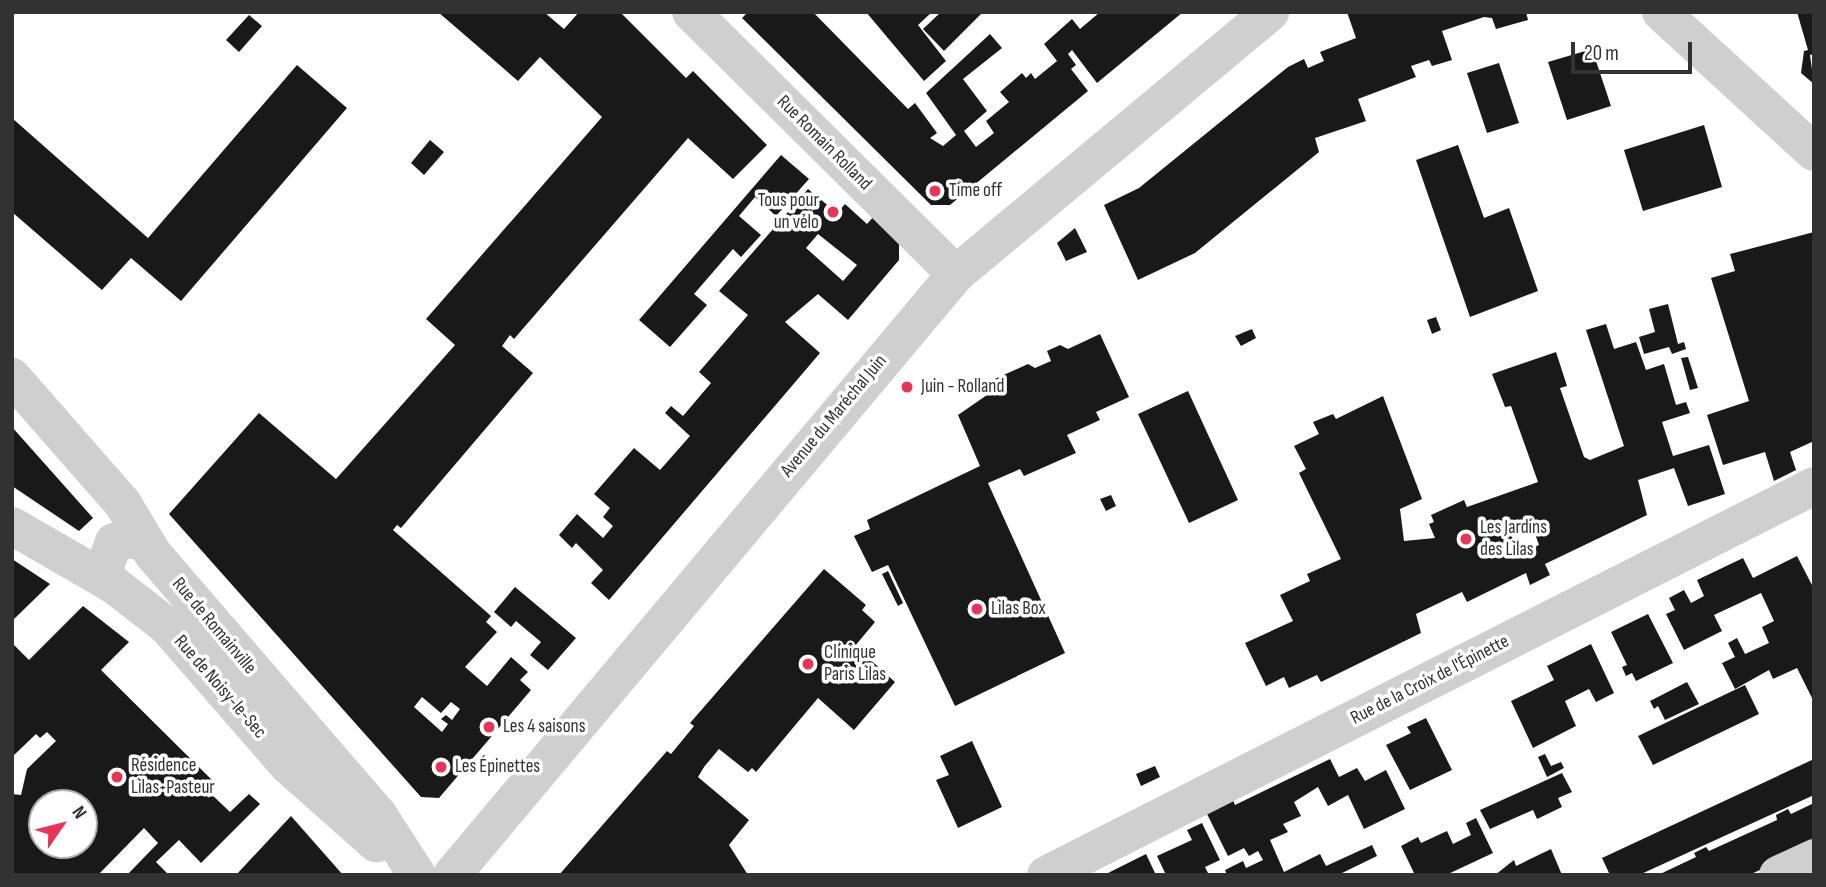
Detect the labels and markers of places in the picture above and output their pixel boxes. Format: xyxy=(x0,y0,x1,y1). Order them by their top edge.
place label: Time off xyxy=(949,180,1002,202)
marker: Time off xyxy=(927,183,943,199)
place label: Tous pour un vélo xyxy=(758,190,819,234)
marker: Tous pour un vélo xyxy=(825,204,841,220)
place label: Juin - Rolland xyxy=(921,376,1004,398)
marker: Juin - Rolland xyxy=(899,379,915,395)
place label: Les Jardins des Lilas xyxy=(1480,517,1547,561)
marker: Les Jardins des Lilas xyxy=(1458,531,1474,547)
place label: Lilas Box xyxy=(991,598,1046,620)
marker: Lilas Box xyxy=(969,601,985,617)
place label: Clinique Paris Lilas xyxy=(824,642,886,686)
marker: Clinique Paris Lilas xyxy=(798,654,818,674)
place label: Les 4 saisons xyxy=(503,716,586,738)
marker: Les 4 saisons xyxy=(481,719,497,735)
place label: Résidence Lilas-Pasteur xyxy=(131,755,215,799)
place label: Les Épinettes xyxy=(455,756,540,778)
marker: Les Épinettes xyxy=(433,759,449,775)
marker: Résidence Lilas-Pasteur xyxy=(109,769,125,785)

